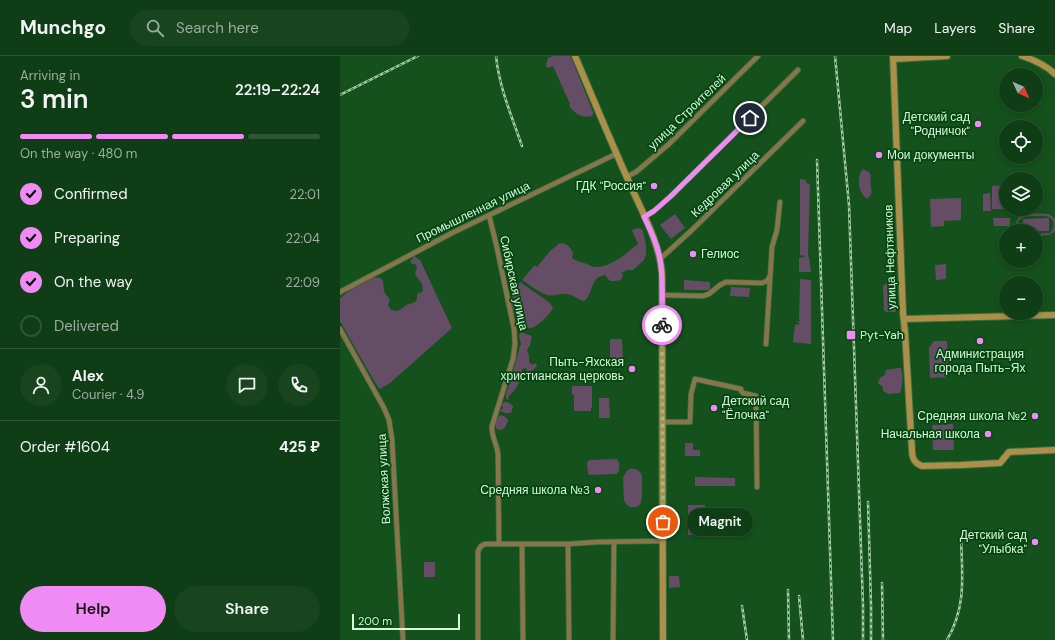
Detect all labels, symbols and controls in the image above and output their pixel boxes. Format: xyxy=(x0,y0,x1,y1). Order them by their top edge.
search box xyxy=(130,10,410,46)
text: Munchgo xyxy=(20,15,106,40)
icon: search xyxy=(144,17,166,39)
text: Search here xyxy=(176,18,259,38)
text: Map xyxy=(884,19,912,37)
text: Layers xyxy=(934,19,976,37)
text: Share xyxy=(998,19,1035,37)
text: Arriving in xyxy=(20,67,80,84)
north arrow xyxy=(999,68,1043,112)
map controls xyxy=(999,68,1043,320)
street label: улица Строителей xyxy=(645,71,729,153)
text: 22:19–22:24 xyxy=(235,80,320,100)
text: 3 min xyxy=(20,82,89,116)
pin xyxy=(733,101,767,135)
icon: home xyxy=(739,107,761,129)
place label: Детский сад "Родничок" xyxy=(903,109,970,139)
marker: Детский сад "Родничок" xyxy=(973,119,983,129)
button: locate xyxy=(999,120,1043,164)
text: On the way · 480 m xyxy=(20,145,137,162)
street label: Кедровая улица xyxy=(687,147,763,221)
place label: Мои документы xyxy=(887,147,974,163)
marker: Мои документы xyxy=(874,150,884,160)
button: layers xyxy=(999,172,1043,216)
street label: Промышленная улица xyxy=(413,177,533,247)
place label: ГДК "Россия" xyxy=(576,178,647,194)
marker: ГДК "Россия" xyxy=(649,181,659,191)
icon: check xyxy=(20,183,42,205)
text: Confirmed xyxy=(54,184,128,204)
text: 22:01 xyxy=(289,186,320,203)
street label: улица Нефтяников xyxy=(880,204,900,310)
button: + xyxy=(999,224,1043,268)
icon: check xyxy=(20,227,42,249)
text: Preparing xyxy=(54,228,120,248)
text: 22:04 xyxy=(286,230,320,247)
street label: Сибирская улица xyxy=(496,234,532,332)
place label: Гелиос xyxy=(701,246,739,262)
marker: Гелиос xyxy=(688,249,698,259)
icon: check xyxy=(20,271,42,293)
text: On the way xyxy=(54,272,133,292)
text: 22:09 xyxy=(285,274,320,291)
button: − xyxy=(999,276,1043,320)
courier xyxy=(642,305,682,345)
icon: bike xyxy=(651,314,673,336)
text: Delivered xyxy=(54,316,119,336)
place label: Pyt-Yah xyxy=(860,327,904,343)
marker: Pyt-Yah xyxy=(845,329,857,341)
marker: Администрация города Пыть-Ях xyxy=(975,336,985,346)
place label: Администрация города Пыть-Ях xyxy=(935,346,1025,376)
place label: Пыть-Яхская христианская церковь xyxy=(500,354,624,384)
button: person xyxy=(20,364,62,406)
button: chat xyxy=(226,364,268,406)
button: phone xyxy=(278,364,320,406)
marker: Пыть-Яхская христианская церковь xyxy=(627,364,637,374)
text: Alex xyxy=(72,366,104,386)
text: Courier · 4.9 xyxy=(72,386,144,403)
place label: Детский сад "Ёлочка" xyxy=(722,393,789,423)
marker: Детский сад "Ёлочка" xyxy=(709,403,719,413)
place label: Средняя школа №2 xyxy=(917,408,1027,424)
marker: Средняя школа №2 xyxy=(1030,411,1040,421)
place label: Начальная школа xyxy=(881,426,980,442)
marker: Начальная школа xyxy=(983,429,993,439)
street label: Волжская улица xyxy=(374,433,394,525)
text: Order #1604 xyxy=(20,437,110,457)
text: 425 ₽ xyxy=(279,437,320,457)
place label: Средняя школа №3 xyxy=(480,482,590,498)
marker: Средняя школа №3 xyxy=(593,485,603,495)
pin xyxy=(646,505,680,539)
callout: Magnit xyxy=(687,508,753,536)
icon: bag xyxy=(652,511,674,533)
text: Magnit xyxy=(698,513,742,530)
place label: Детский сад "Улыбка" xyxy=(960,527,1027,557)
marker: Детский сад "Улыбка" xyxy=(1030,537,1040,547)
button: Help xyxy=(20,586,166,632)
button: Share xyxy=(174,586,320,632)
scale bar xyxy=(352,612,460,631)
text: 200 m xyxy=(358,614,392,628)

